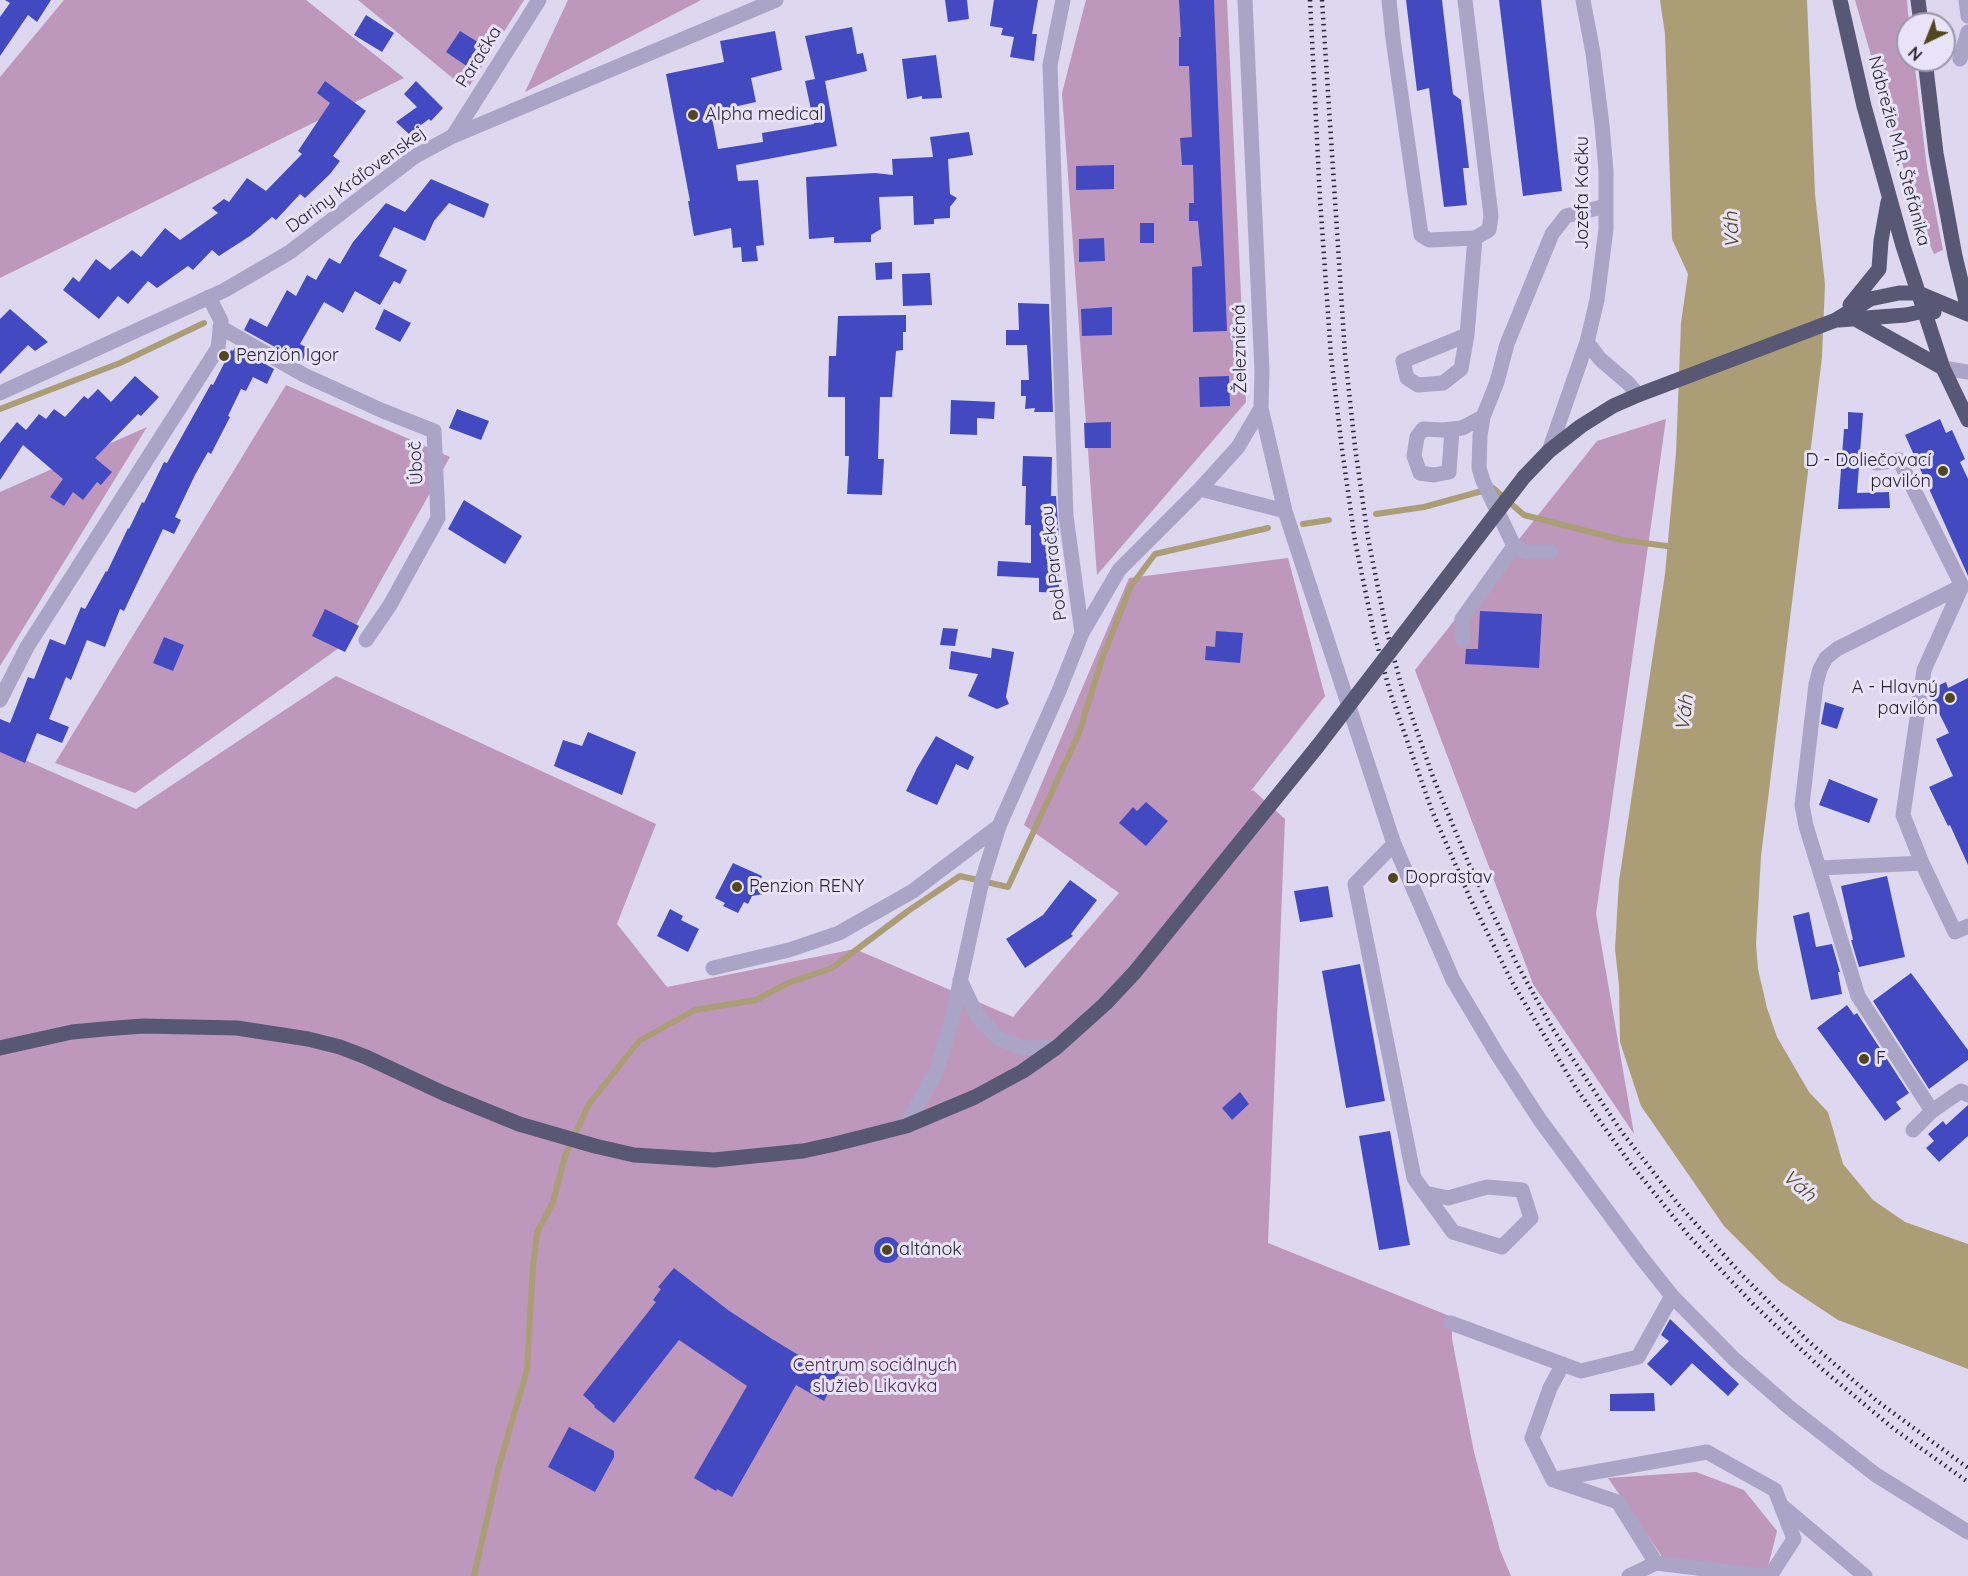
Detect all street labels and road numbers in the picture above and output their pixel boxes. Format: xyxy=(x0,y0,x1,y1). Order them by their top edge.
street label: Paračka xyxy=(452,22,506,92)
street label: Nábrežie M.R. Štefánika xyxy=(1863,54,1935,248)
street label: Dariny Kráľovenskej xyxy=(282,122,430,238)
street label: Jozefa Kačku xyxy=(1572,136,1594,250)
street label: Železničná xyxy=(1228,304,1252,394)
street label: Úboč xyxy=(404,440,428,486)
street label: Pod Paračkou xyxy=(1036,504,1072,622)

